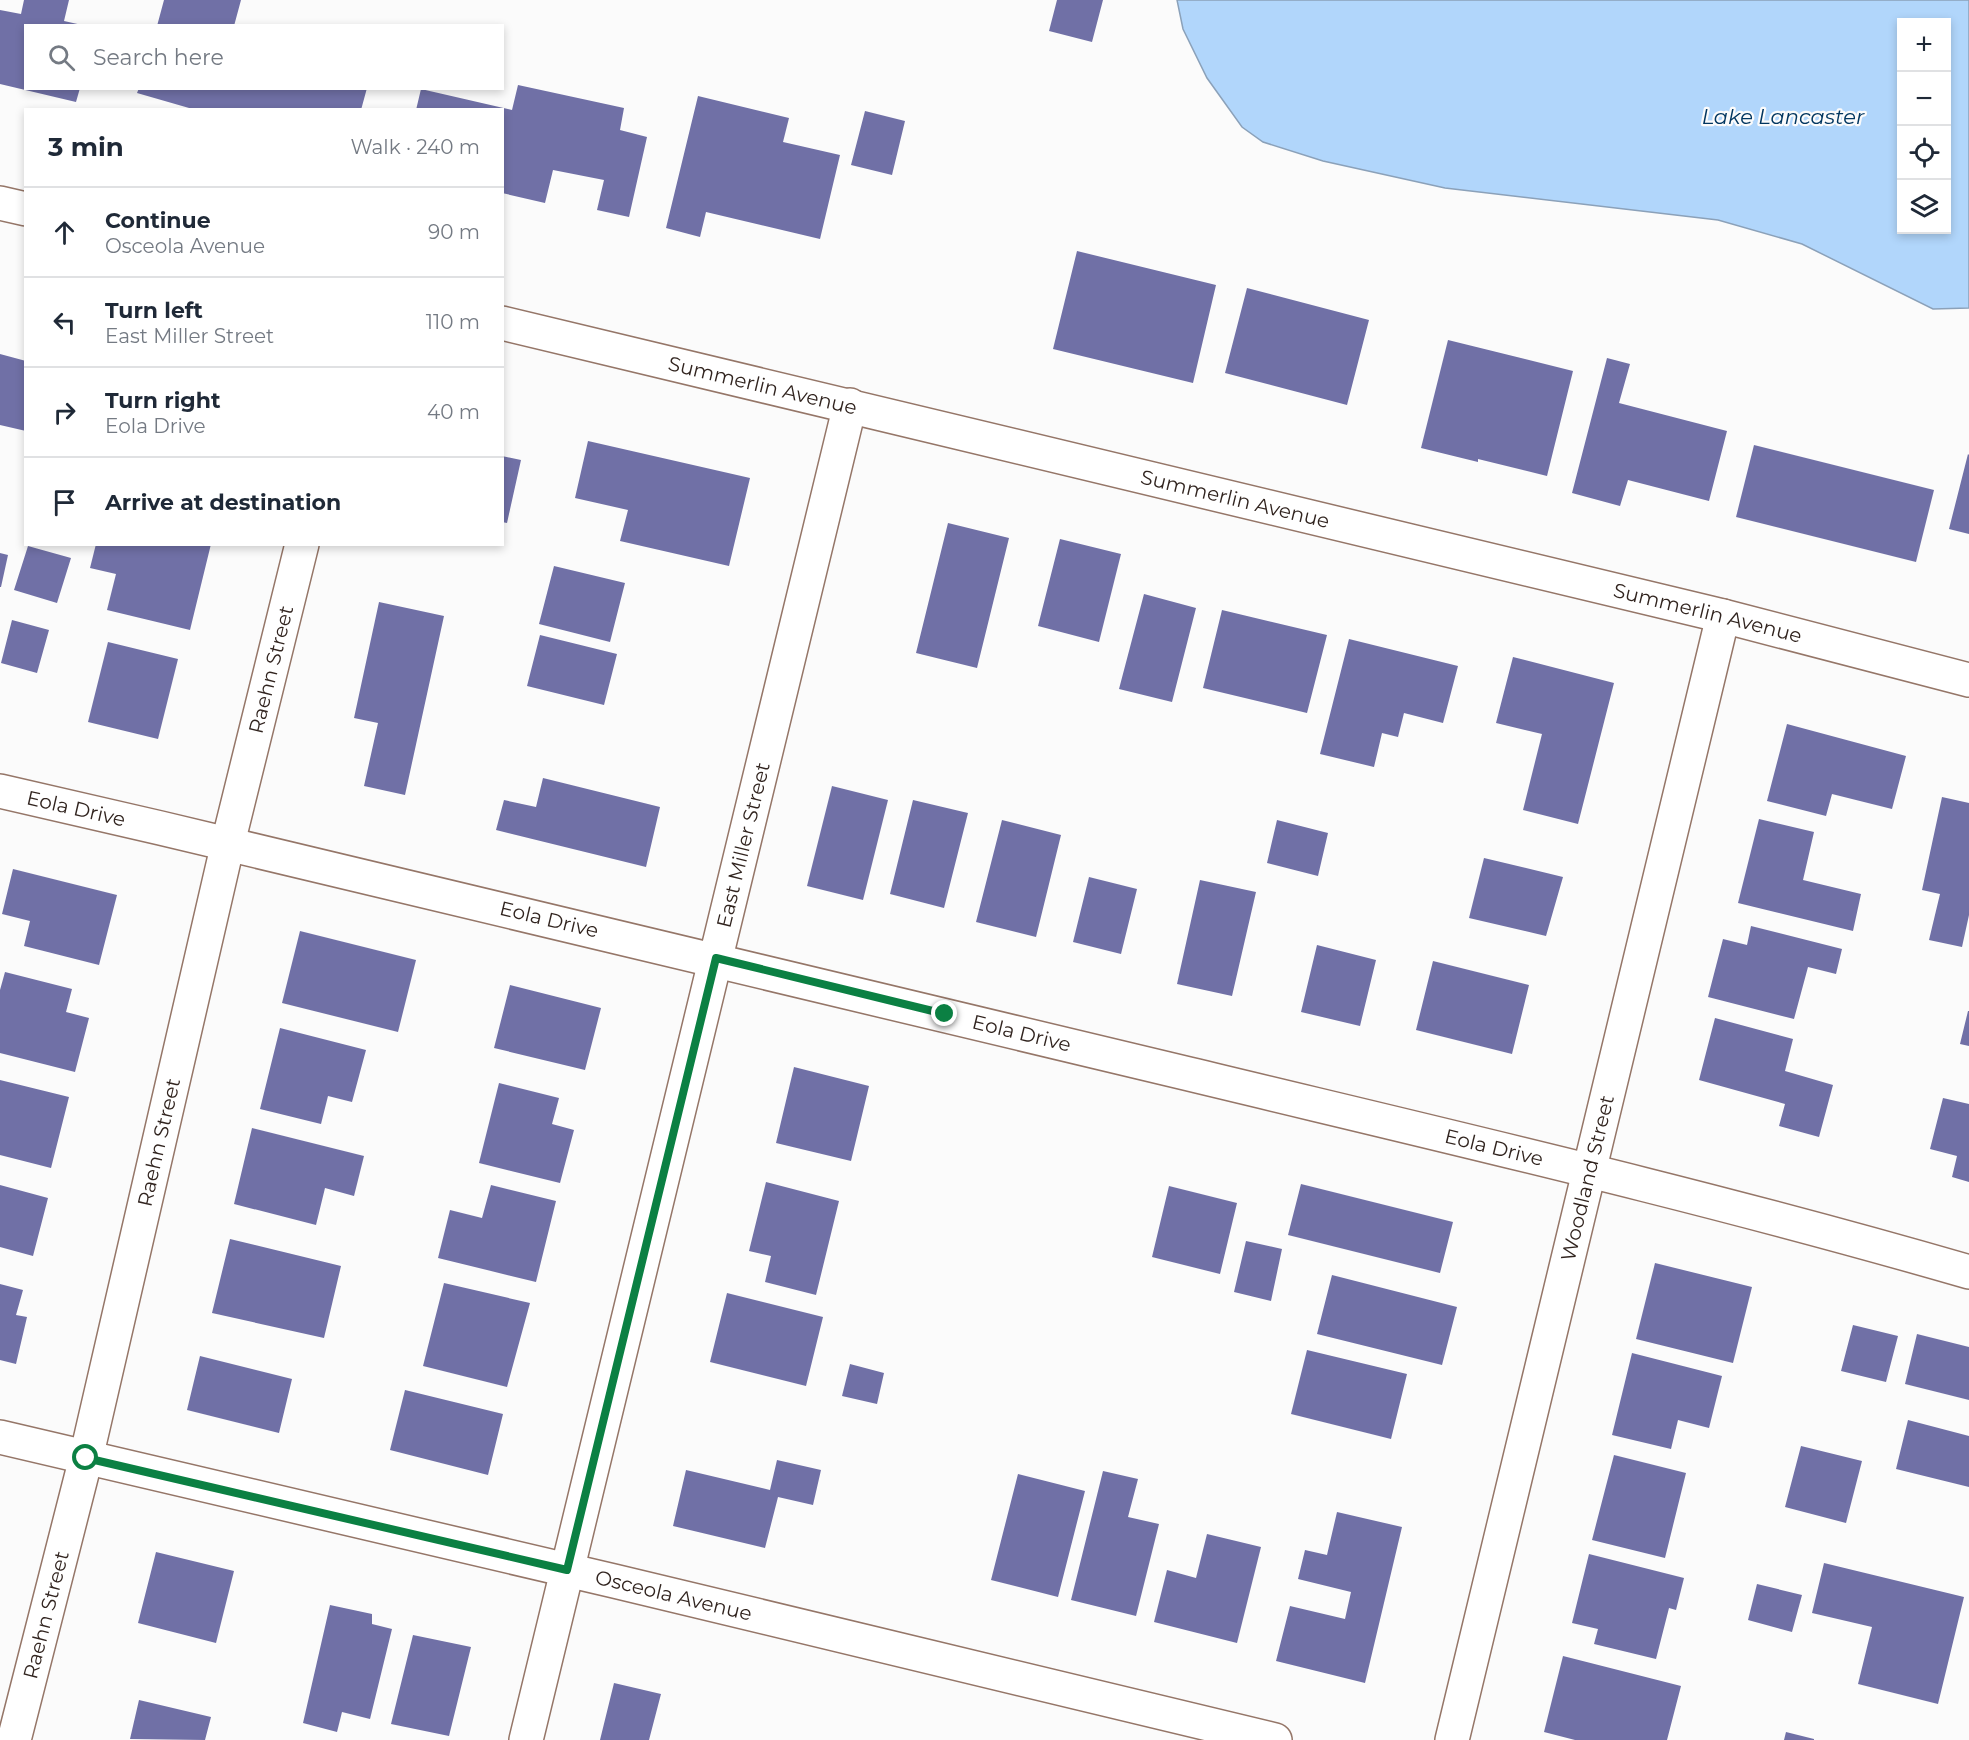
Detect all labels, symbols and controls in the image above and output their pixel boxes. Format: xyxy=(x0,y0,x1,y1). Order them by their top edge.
map controls xyxy=(1897,18,1951,234)
button: + xyxy=(1897,18,1951,72)
search box xyxy=(24,24,504,90)
icon: search xyxy=(45,41,78,74)
text: Search here xyxy=(93,44,224,71)
button: − xyxy=(1897,72,1951,126)
water label: Lake Lancaster xyxy=(1702,104,1865,129)
button: locate xyxy=(1897,126,1951,180)
text: 3 min xyxy=(48,131,124,163)
text: Walk · 240 m xyxy=(350,135,480,159)
button: layers xyxy=(1897,180,1951,234)
text: Continue xyxy=(105,207,211,234)
icon: ahead xyxy=(48,216,81,249)
text: 90 m xyxy=(428,220,480,244)
text: Osceola Avenue xyxy=(105,234,265,258)
text: Turn left xyxy=(105,297,203,324)
icon: left xyxy=(48,306,81,339)
text: 110 m xyxy=(426,310,480,334)
text: East Miller Street xyxy=(105,324,274,348)
street label: Summerlin Avenue xyxy=(666,351,859,420)
text: Turn right xyxy=(105,387,220,414)
icon: right xyxy=(48,396,81,429)
text: 40 m xyxy=(427,400,480,424)
text: Eola Drive xyxy=(105,414,206,438)
street label: Summerlin Avenue xyxy=(1138,465,1332,533)
icon: arrive xyxy=(48,486,81,519)
text: Arrive at destination xyxy=(105,489,341,516)
street label: Summerlin Avenue xyxy=(1611,578,1804,648)
street label: Raehn Street xyxy=(244,603,298,736)
street label: East Miller Street xyxy=(712,760,775,930)
street label: Eola Drive xyxy=(24,785,128,831)
street label: Eola Drive xyxy=(497,896,601,943)
route end xyxy=(931,1000,957,1026)
street label: Eola Drive xyxy=(970,1010,1073,1057)
street label: Raehn Street xyxy=(132,1076,185,1209)
street label: Woodland Street xyxy=(1556,1093,1619,1263)
street label: Eola Drive xyxy=(1442,1124,1546,1171)
route start xyxy=(72,1444,98,1470)
street label: Raehn Street xyxy=(18,1549,74,1681)
street label: Osceola Avenue xyxy=(593,1565,754,1626)

